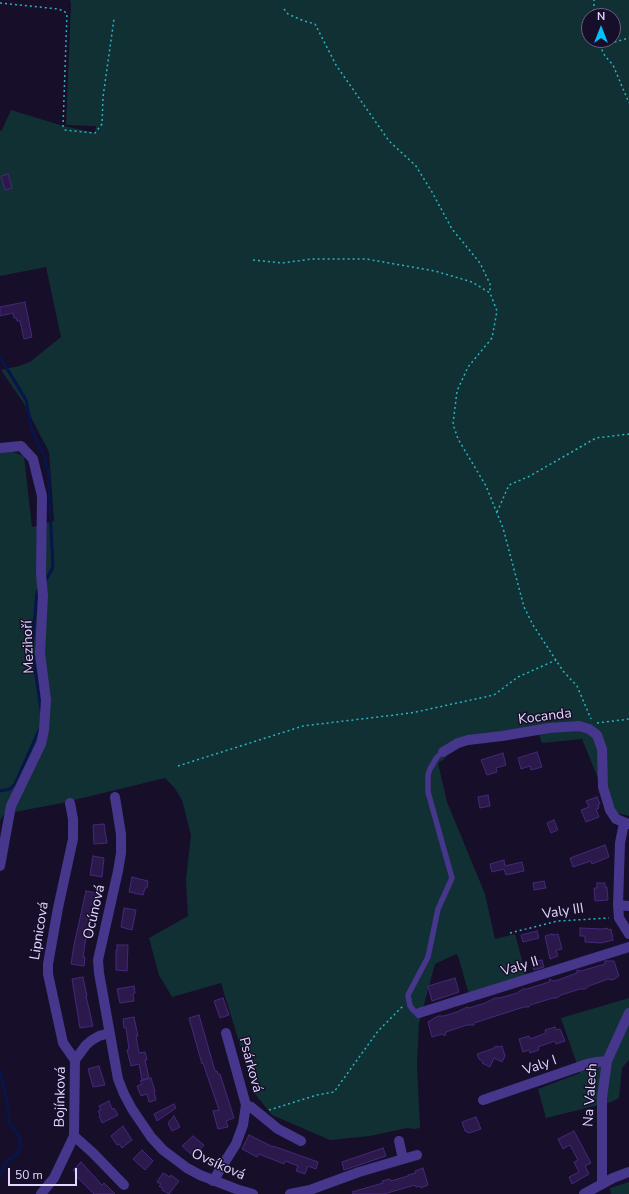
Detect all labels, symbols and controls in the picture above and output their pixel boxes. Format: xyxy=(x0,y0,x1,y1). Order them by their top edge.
north arrow xyxy=(581,8,621,48)
text: N xyxy=(597,9,605,24)
street label: Mezihoří xyxy=(20,620,38,674)
street label: Kocanda xyxy=(517,705,573,729)
street label: Ocúnová xyxy=(81,883,109,941)
street label: Valy III xyxy=(541,900,585,924)
street label: Lipnicová xyxy=(27,901,53,961)
street label: Valy II xyxy=(499,953,541,981)
street label: Psárková xyxy=(235,1035,265,1095)
street label: Valy I xyxy=(521,1052,559,1080)
street label: Na Valech xyxy=(580,1063,602,1127)
street label: Bojínková xyxy=(52,1066,70,1128)
street label: Ovsíková xyxy=(189,1146,247,1184)
scale bar xyxy=(10,1160,79,1186)
text: 50 m xyxy=(15,1167,43,1183)

